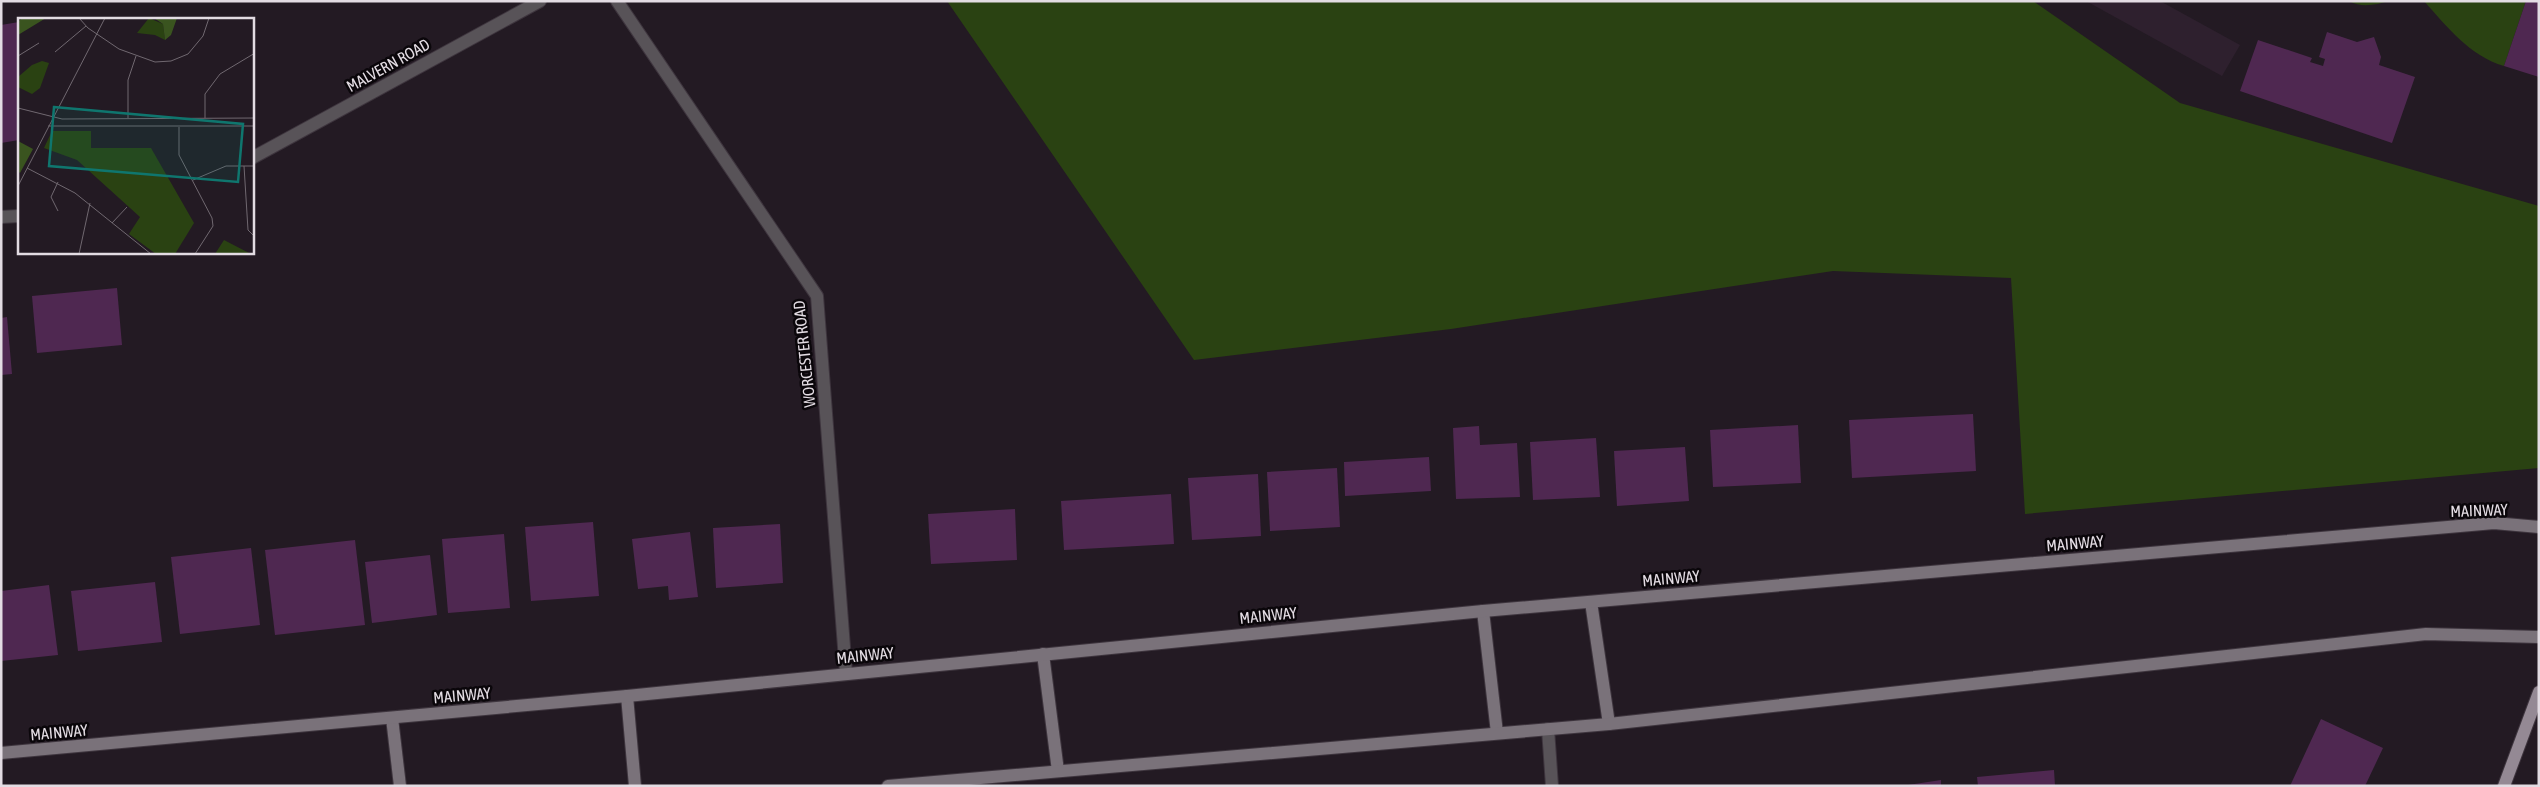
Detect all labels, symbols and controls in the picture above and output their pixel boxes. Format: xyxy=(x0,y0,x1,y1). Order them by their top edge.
inset map xyxy=(18,18,254,254)
street label: MALVERN ROAD xyxy=(343,35,433,95)
street label: WORCESTER ROAD xyxy=(789,300,819,408)
street label: MAINWAY xyxy=(2450,500,2509,520)
street label: MAINWAY xyxy=(2046,531,2105,554)
street label: MAINWAY xyxy=(1642,566,1701,589)
street label: MAINWAY xyxy=(1238,603,1298,627)
street label: MAINWAY xyxy=(835,643,895,667)
street label: MAINWAY xyxy=(433,683,492,706)
street label: MAINWAY xyxy=(30,720,89,743)

